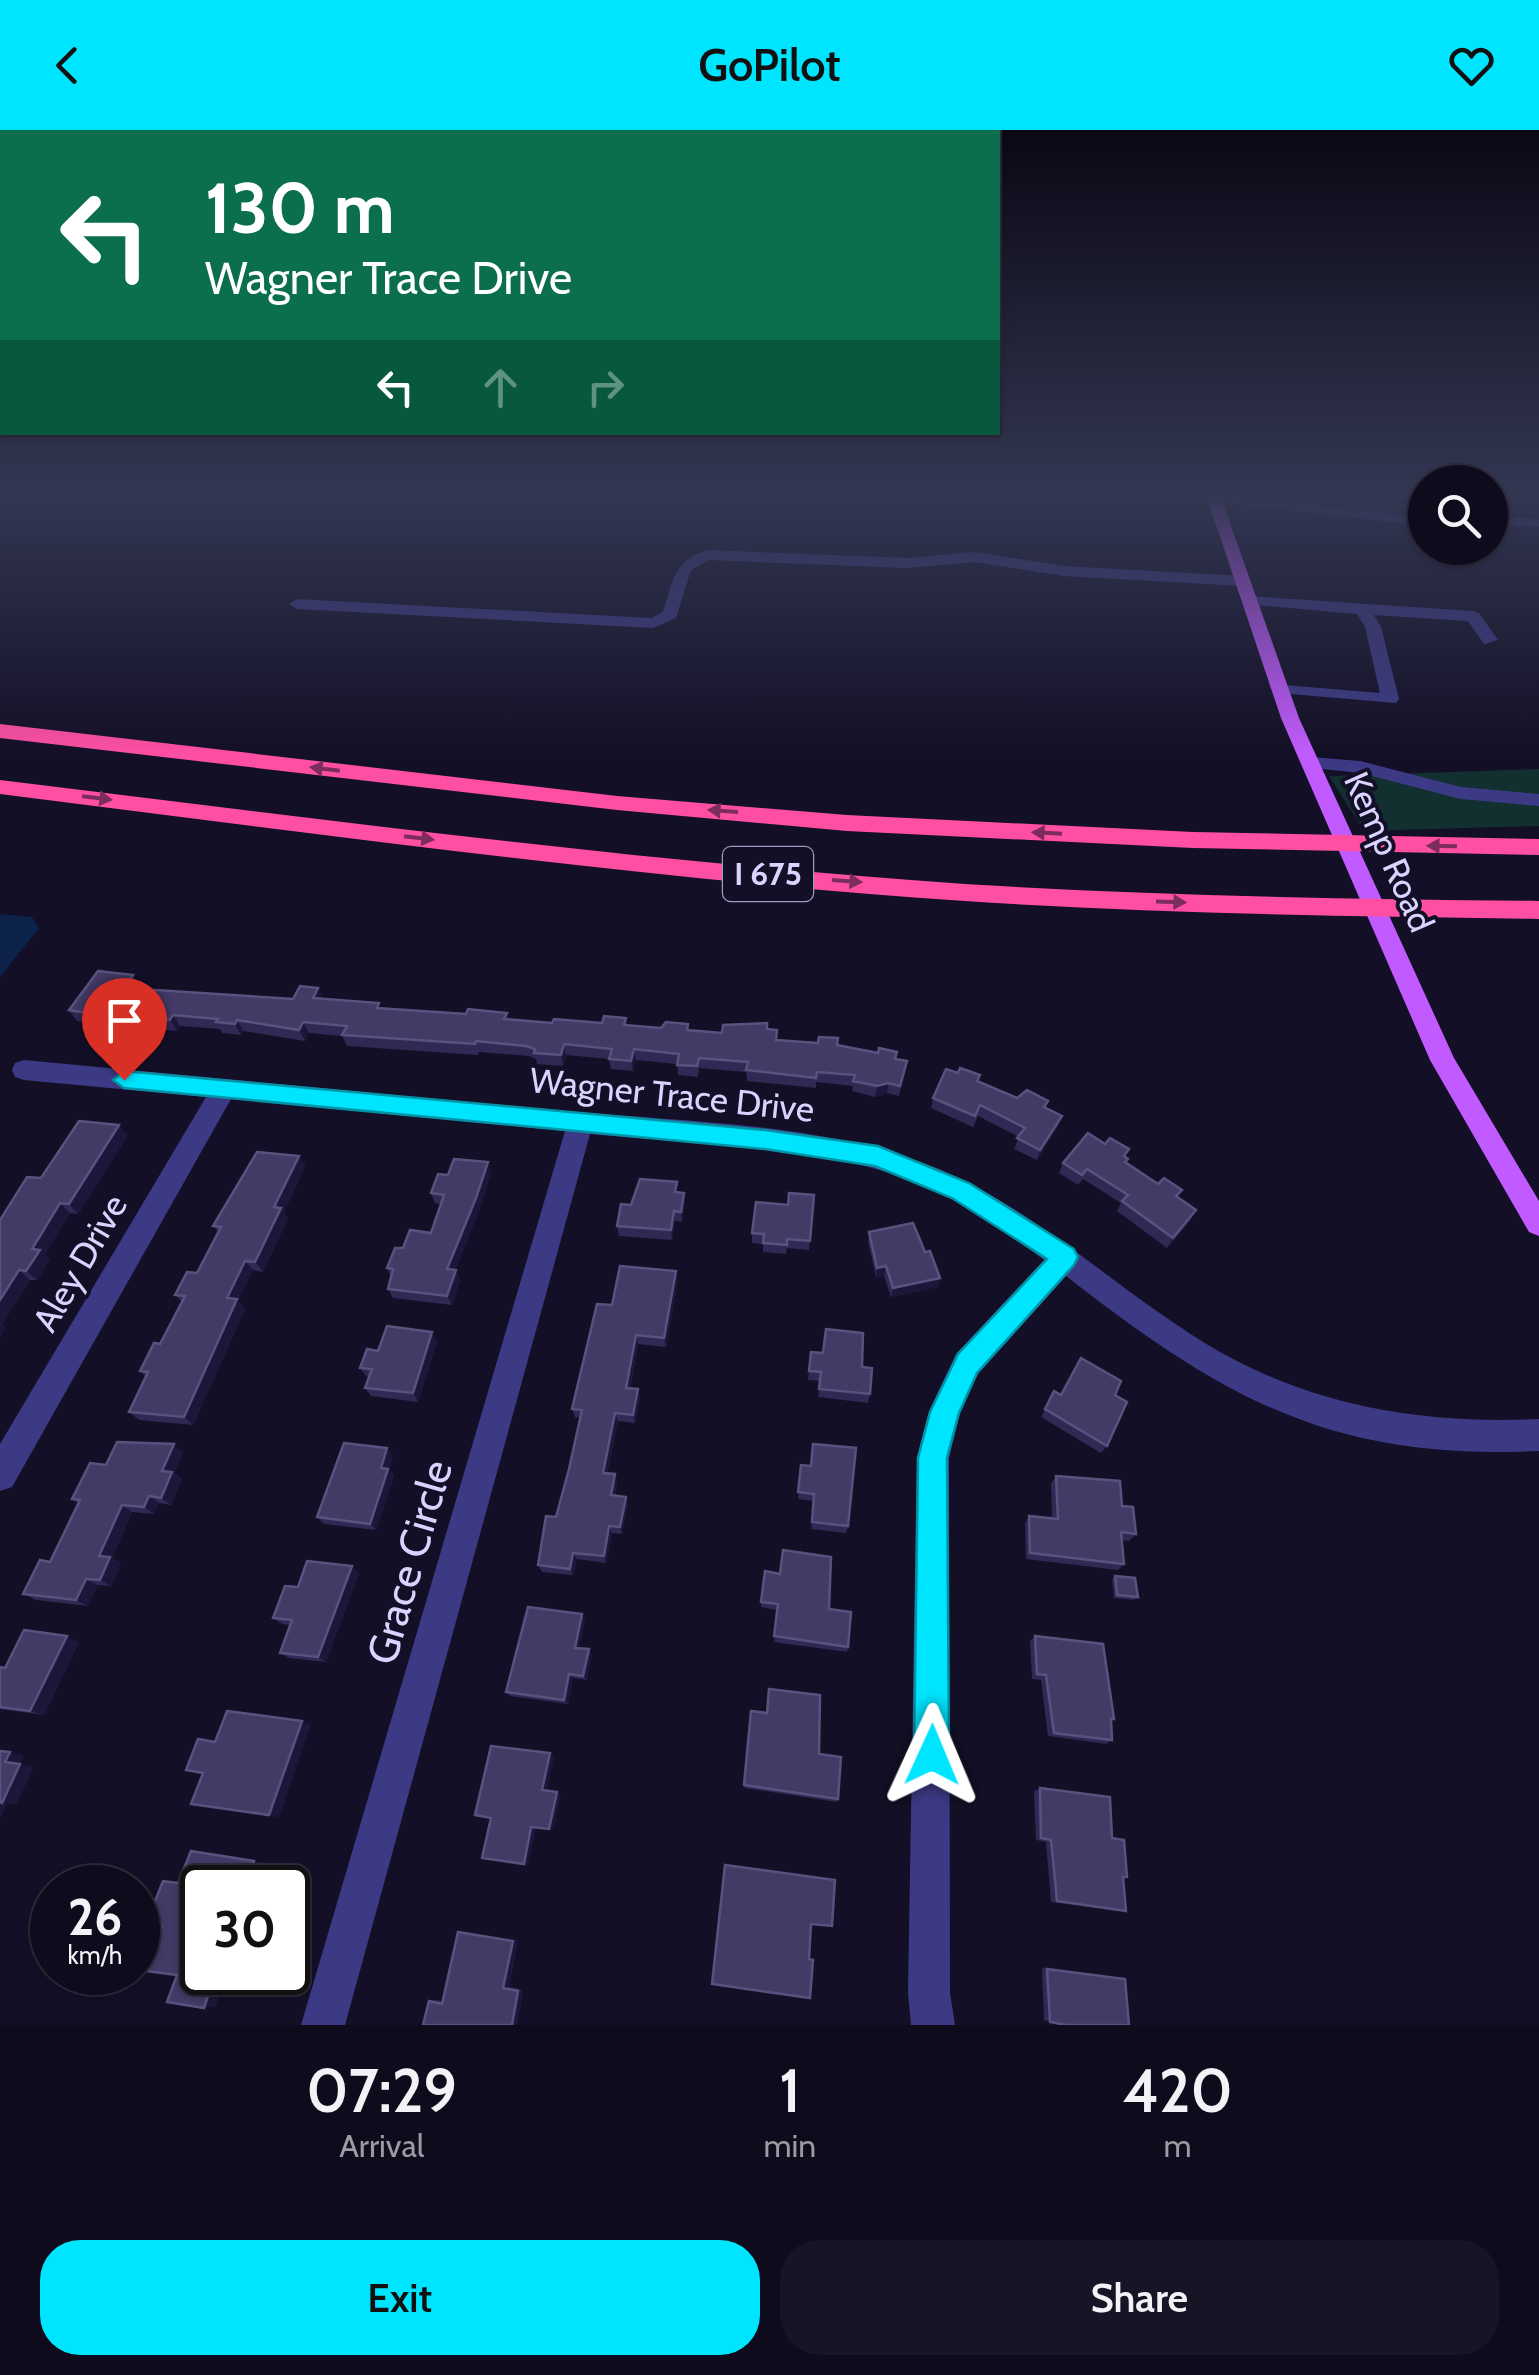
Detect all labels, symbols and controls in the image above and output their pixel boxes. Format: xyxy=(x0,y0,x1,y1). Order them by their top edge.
icon: back xyxy=(40,38,95,93)
text: GoPilot xyxy=(698,38,841,92)
icon: heart xyxy=(1444,38,1499,93)
text: 130 m xyxy=(205,165,395,251)
icon: left xyxy=(40,170,170,300)
text: Wagner Trace Drive xyxy=(205,251,572,305)
icon: left xyxy=(368,360,423,415)
icon: ahead xyxy=(473,360,528,415)
icon: right xyxy=(578,360,633,415)
map controls xyxy=(1408,465,1508,565)
button: search xyxy=(1408,465,1508,565)
one-way arrow xyxy=(308,761,340,777)
street label: Kemp Road xyxy=(1335,765,1444,938)
one-way arrow xyxy=(81,790,113,806)
one-way arrow xyxy=(706,803,738,819)
one-way arrow xyxy=(1030,825,1062,841)
one-way arrow xyxy=(404,830,436,846)
one-way arrow xyxy=(1425,838,1457,854)
road number: I 675 xyxy=(723,847,813,901)
one-way arrow xyxy=(832,874,864,890)
one-way arrow xyxy=(1156,894,1188,910)
pin xyxy=(82,978,167,1081)
icon: arrive xyxy=(97,993,152,1048)
street label: Wagner Trace Drive xyxy=(528,1058,816,1131)
street label: Aley Drive xyxy=(23,1187,136,1339)
street label: Grace Circle xyxy=(355,1454,463,1670)
position arrow xyxy=(880,1703,984,1807)
speed limit sign: 30 xyxy=(180,1865,310,1995)
text: 26 xyxy=(68,1887,122,1948)
text: km/h xyxy=(68,1940,122,1970)
text: 07:29 xyxy=(306,2054,457,2127)
text: 1 xyxy=(779,2054,800,2127)
text: 420 xyxy=(1123,2054,1233,2127)
text: Arrival xyxy=(339,2126,424,2165)
text: min xyxy=(763,2126,816,2165)
text: m xyxy=(1164,2126,1192,2165)
button: Exit xyxy=(40,2240,760,2355)
button: Share xyxy=(780,2240,1499,2355)

